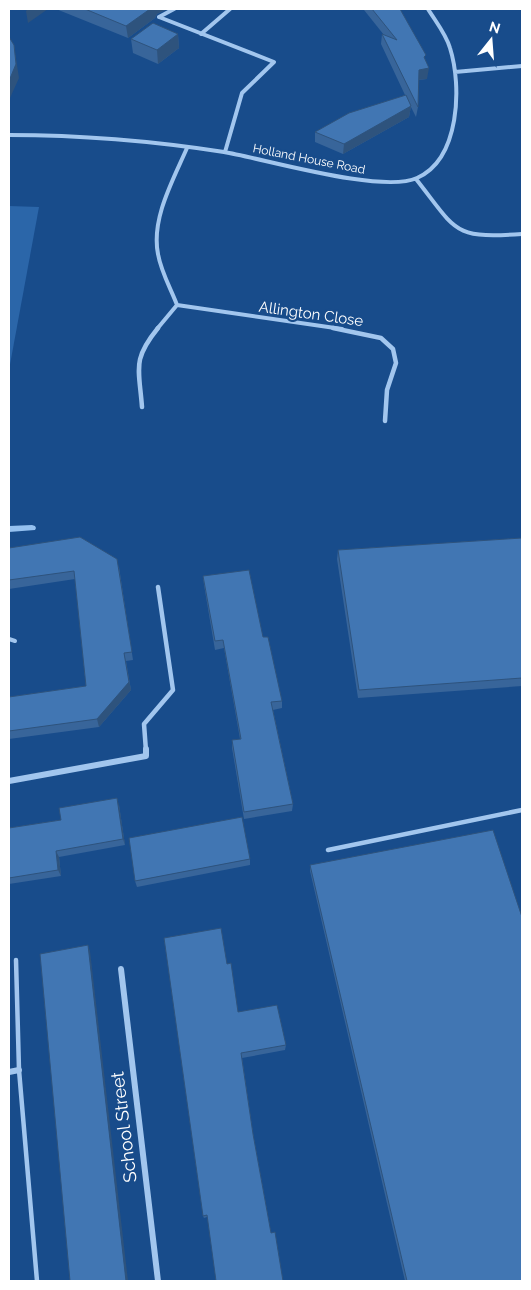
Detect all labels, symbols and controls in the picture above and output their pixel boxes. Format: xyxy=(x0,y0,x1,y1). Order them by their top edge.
north arrow xyxy=(466,15,516,65)
text: N xyxy=(487,18,502,37)
street label: Holland House Road xyxy=(252,141,366,177)
street label: Allington Close xyxy=(258,298,365,330)
street label: School Street xyxy=(106,1070,141,1184)

